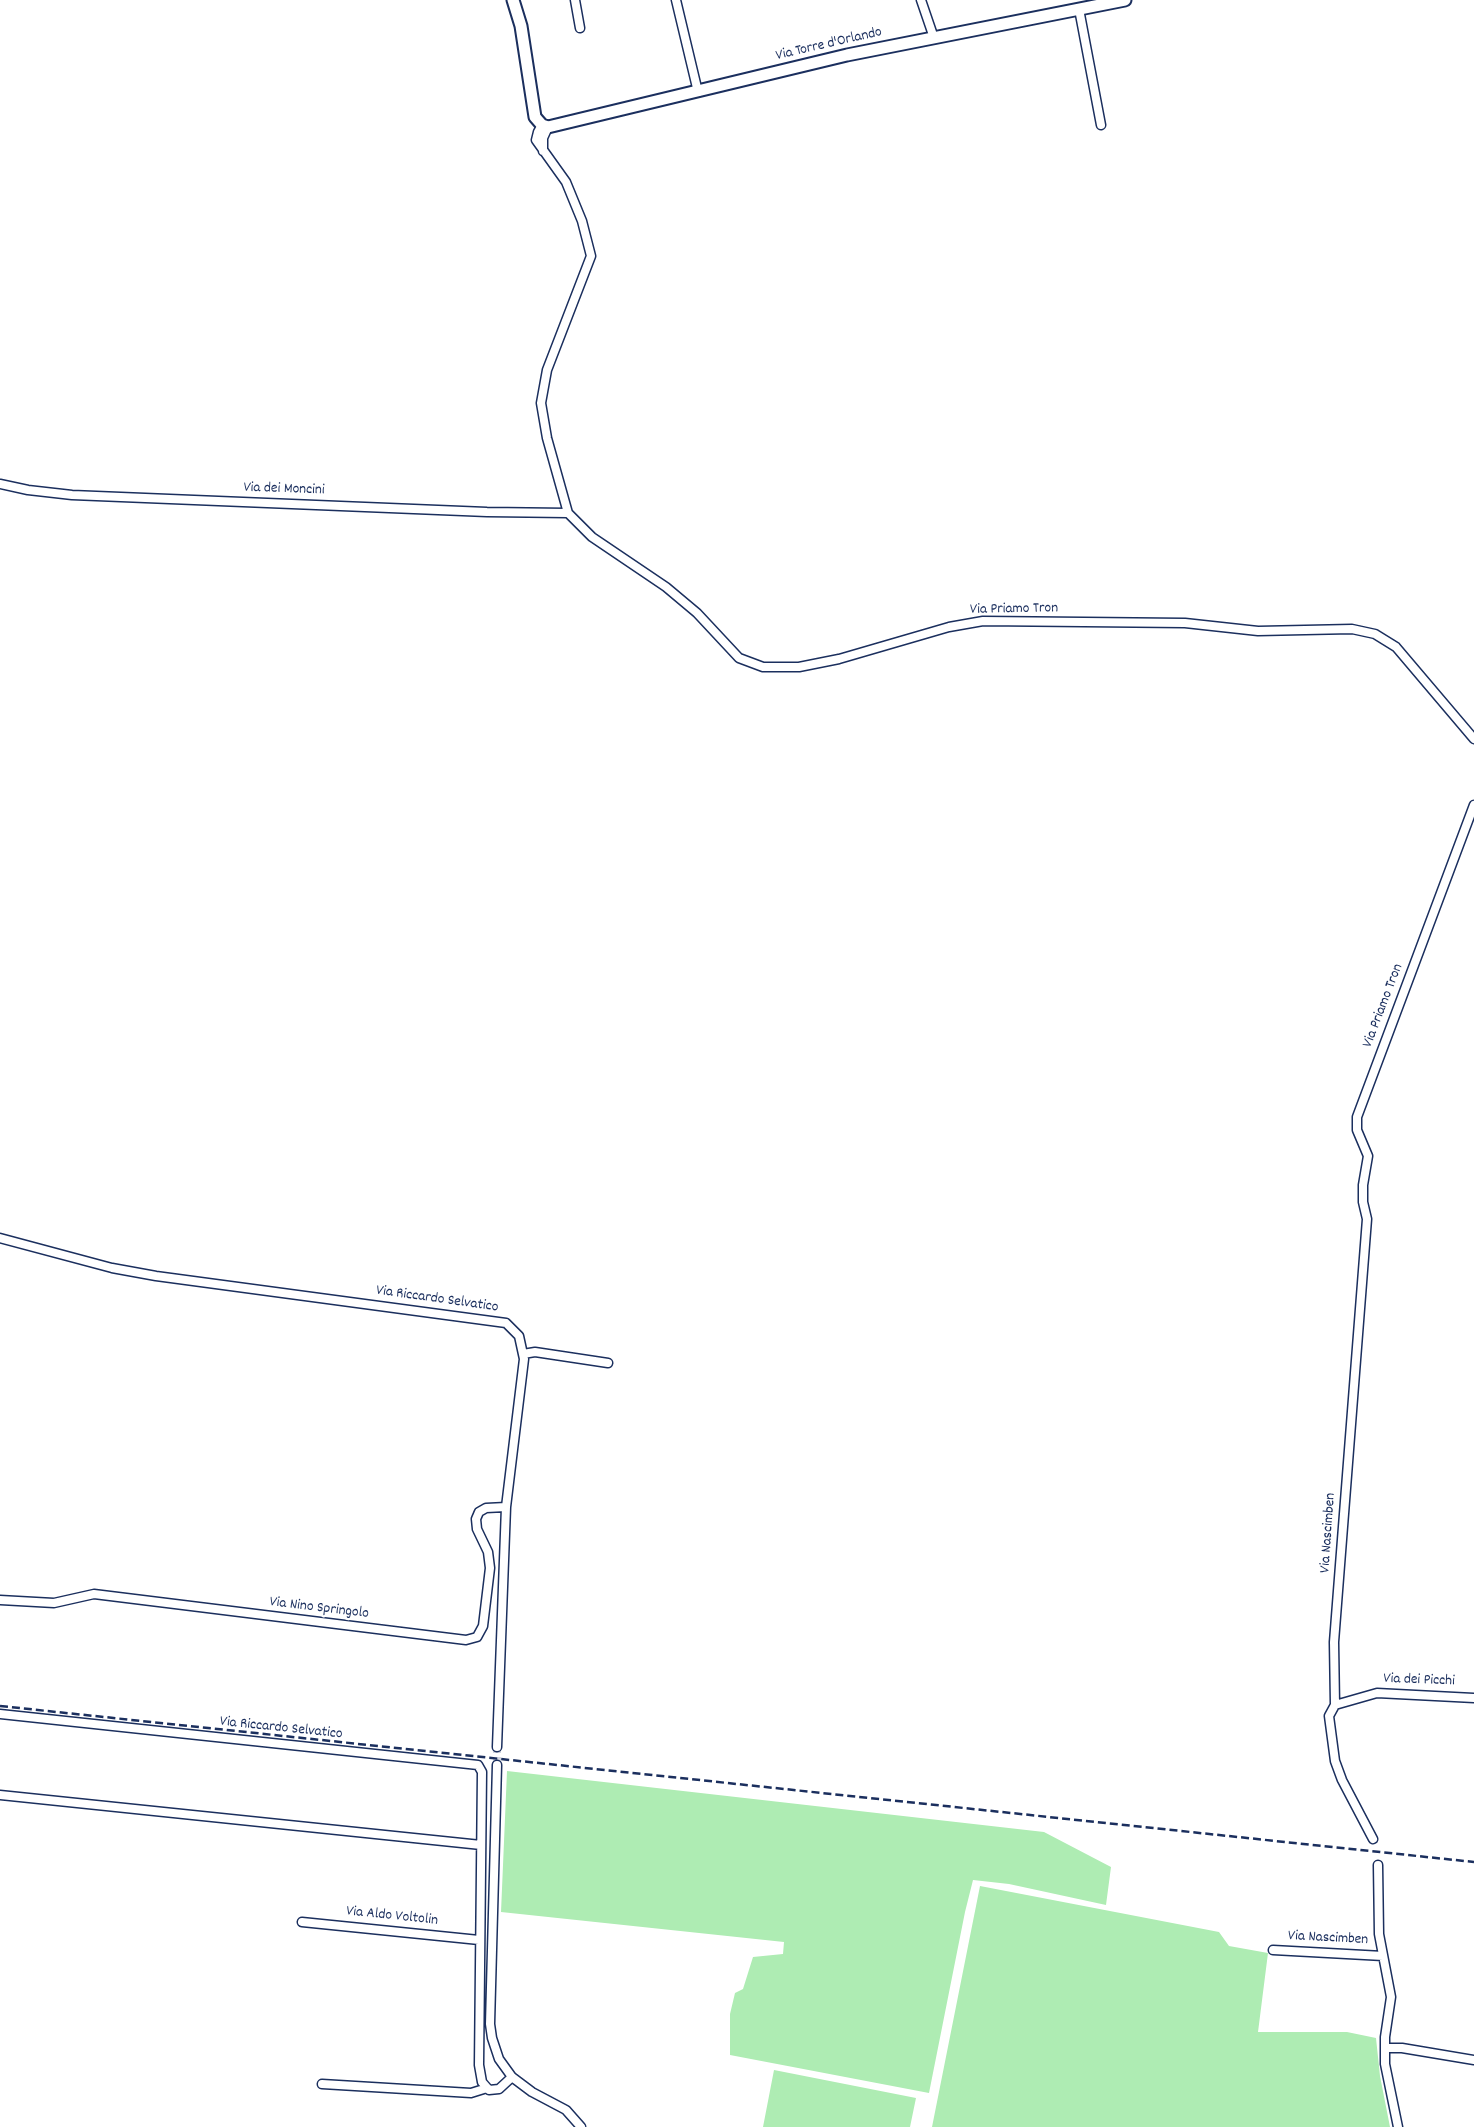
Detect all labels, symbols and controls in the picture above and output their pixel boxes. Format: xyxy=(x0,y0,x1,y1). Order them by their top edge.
street label: Via Torre d'Orlando xyxy=(774,24,884,66)
street label: Via dei Moncini xyxy=(243,480,325,500)
street label: Via Priamo Tron xyxy=(970,600,1058,620)
street label: Via Priamo Tron xyxy=(1360,962,1408,1050)
street label: Via Riccardo Selvatico xyxy=(375,1283,499,1317)
street label: Via Nascimben xyxy=(1317,1492,1341,1574)
street label: Via Nino Springolo xyxy=(268,1594,370,1624)
street label: Via dei Picchi xyxy=(1383,1671,1455,1691)
street label: Via Riccardo Selvatico xyxy=(219,1714,343,1744)
street label: Via Aldo Voltolin xyxy=(345,1903,439,1931)
street label: Via Nascimben xyxy=(1287,1928,1369,1950)

